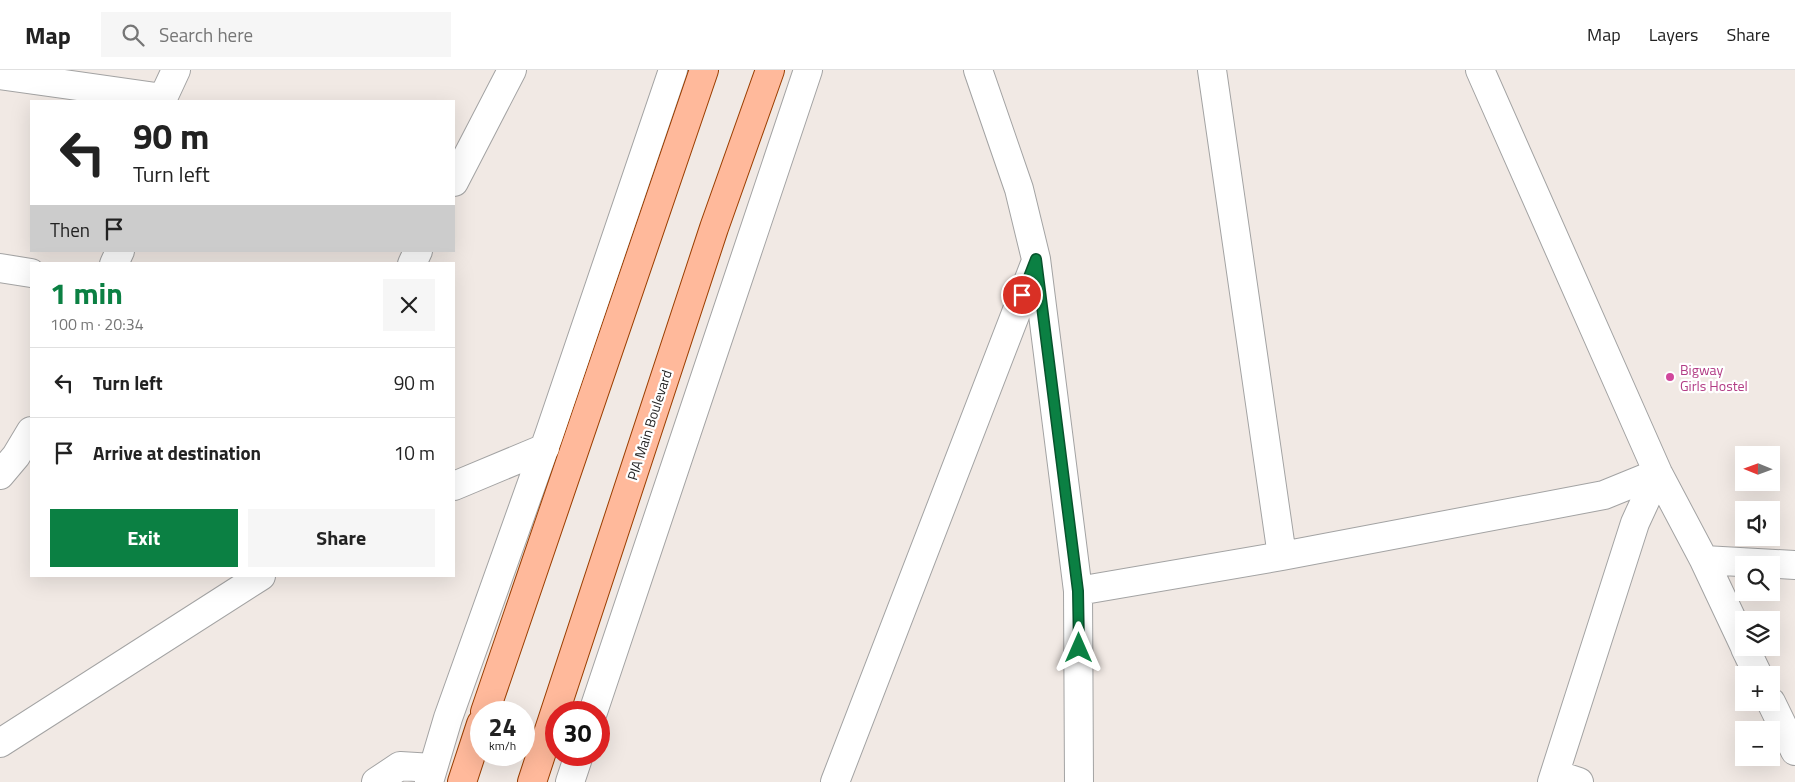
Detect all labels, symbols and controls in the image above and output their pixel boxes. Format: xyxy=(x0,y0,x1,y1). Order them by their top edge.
search box xyxy=(101,12,451,57)
text: Map xyxy=(25,17,71,53)
text: Search here xyxy=(159,20,253,49)
icon: search xyxy=(119,21,147,49)
text: Map xyxy=(1587,21,1621,48)
text: Layers xyxy=(1649,21,1698,48)
text: Share xyxy=(1726,21,1770,48)
text: 90 m xyxy=(133,109,209,163)
icon: left xyxy=(50,120,115,185)
text: Turn left xyxy=(133,157,210,191)
text: Then xyxy=(50,215,90,244)
icon: arrive xyxy=(100,215,128,243)
text: 1 min xyxy=(50,270,123,316)
pin xyxy=(1001,274,1043,316)
button: close xyxy=(383,279,435,331)
icon: arrive xyxy=(1008,281,1036,309)
text: 100 m · 20:34 xyxy=(50,312,144,336)
place label: Bigway Girls Hostel xyxy=(1680,359,1748,396)
street label: PIA Main Boulevard xyxy=(621,367,677,483)
text: Turn left xyxy=(93,368,163,397)
text: 90 m xyxy=(394,368,435,397)
icon: left xyxy=(50,369,78,397)
marker: Bigway Girls Hostel xyxy=(1664,371,1676,383)
text: Arrive at destination xyxy=(93,438,261,467)
text: 10 m xyxy=(394,438,435,467)
icon: arrive xyxy=(50,439,78,467)
north arrow xyxy=(1735,446,1780,491)
map controls xyxy=(1735,446,1780,766)
button: sound xyxy=(1735,501,1780,546)
button: Exit xyxy=(50,509,238,567)
button: Share xyxy=(248,509,435,567)
button: search xyxy=(1735,556,1780,601)
button: layers xyxy=(1735,611,1780,656)
position arrow xyxy=(1052,621,1104,673)
button: + xyxy=(1735,666,1780,711)
speed limit sign: 30 xyxy=(545,701,610,766)
text: 24 xyxy=(488,708,517,746)
button: − xyxy=(1735,721,1780,766)
text: km/h xyxy=(489,736,516,755)

